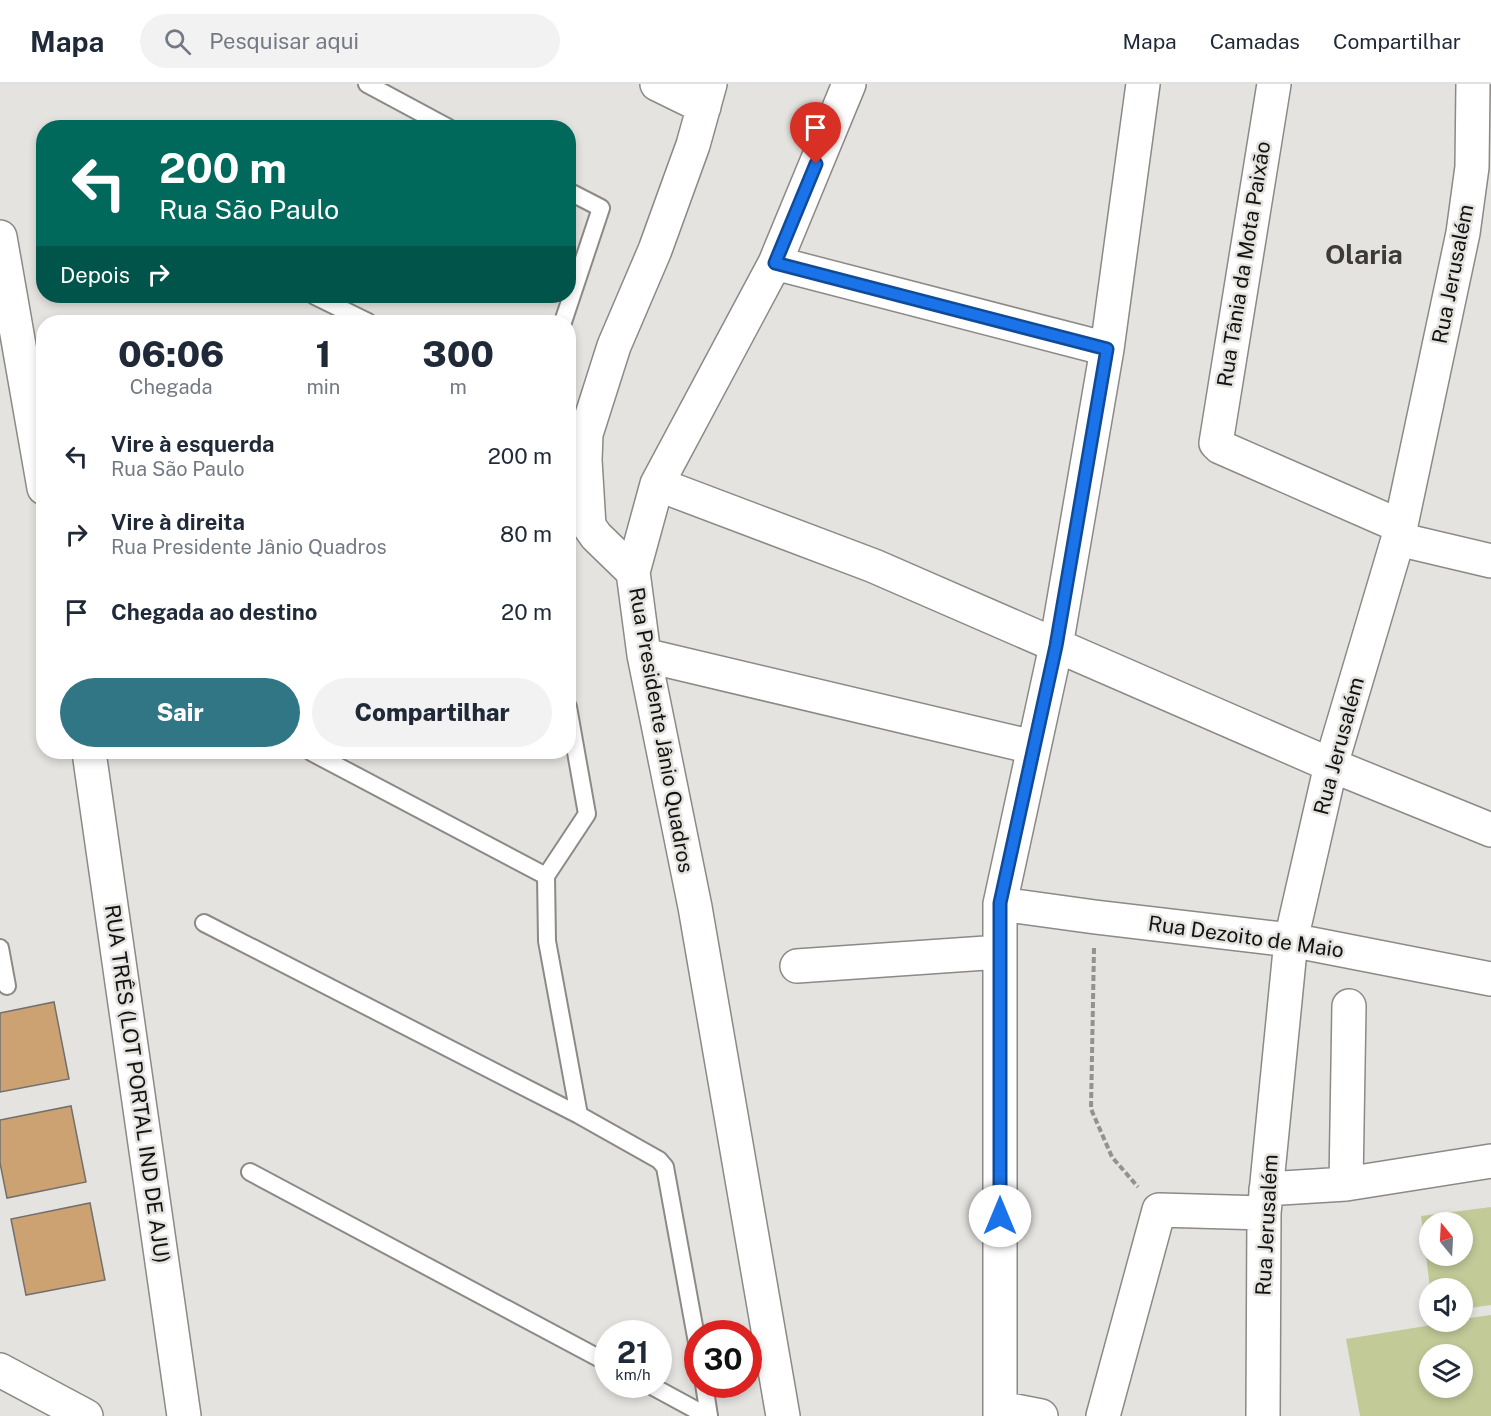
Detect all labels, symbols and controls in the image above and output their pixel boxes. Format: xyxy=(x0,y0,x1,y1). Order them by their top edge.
search box xyxy=(140,14,560,68)
text: Mapa xyxy=(30,25,104,58)
icon: search xyxy=(161,25,194,58)
text: Pesquisar aqui xyxy=(209,28,359,54)
text: Mapa xyxy=(1123,29,1177,54)
text: Camadas xyxy=(1210,29,1300,54)
text: Compartilhar xyxy=(1333,29,1461,54)
pin xyxy=(790,102,841,164)
icon: arrive xyxy=(799,111,832,144)
street label: Rua Tânia da Mota Paixão xyxy=(1212,139,1275,389)
text: 200 m xyxy=(159,143,287,192)
icon: left xyxy=(60,144,138,222)
text: Rua São Paulo xyxy=(159,193,339,225)
street label: Rua Jerusalém xyxy=(1427,202,1478,346)
district label: Olaria xyxy=(1325,238,1403,270)
icon: right xyxy=(142,258,175,291)
text: Depois xyxy=(60,262,130,288)
text: 06:06 xyxy=(118,333,224,375)
text: 1 xyxy=(315,333,331,375)
text: 300 xyxy=(422,333,494,375)
text: Chegada xyxy=(130,375,213,399)
text: min xyxy=(306,375,340,399)
text: m xyxy=(449,375,467,399)
text: Vire à esquerda xyxy=(111,431,275,457)
icon: left xyxy=(60,440,93,473)
text: 200 m xyxy=(488,443,552,469)
text: Rua São Paulo xyxy=(111,457,245,481)
text: Vire à direita xyxy=(111,509,245,535)
icon: right xyxy=(60,518,93,551)
text: 80 m xyxy=(500,521,552,547)
text: Rua Presidente Jânio Quadros xyxy=(111,535,387,559)
street label: Rua Presidente Jânio Quadros xyxy=(624,585,699,875)
icon: arrive xyxy=(60,596,93,629)
text: Chegada ao destino xyxy=(111,599,317,625)
text: 20 m xyxy=(501,599,552,625)
street label: Rua Jerusalém xyxy=(1308,674,1369,817)
button: Sair xyxy=(60,678,300,747)
button: Compartilhar xyxy=(312,678,552,747)
street label: RUA TRÊS (LOT PORTAL IND DE AJU) xyxy=(100,903,175,1265)
street label: Rua Dezoito de Maio xyxy=(1147,910,1345,963)
street label: Rua Jerusalém xyxy=(1250,1154,1283,1296)
position arrow xyxy=(968,1184,1032,1248)
north arrow xyxy=(1419,1212,1473,1266)
map controls xyxy=(1419,1212,1473,1398)
button: sound xyxy=(1419,1278,1473,1332)
speed limit sign: 30 xyxy=(684,1320,762,1398)
text: 21 xyxy=(617,1334,649,1370)
button: layers xyxy=(1419,1344,1473,1398)
text: km/h xyxy=(615,1366,651,1383)

